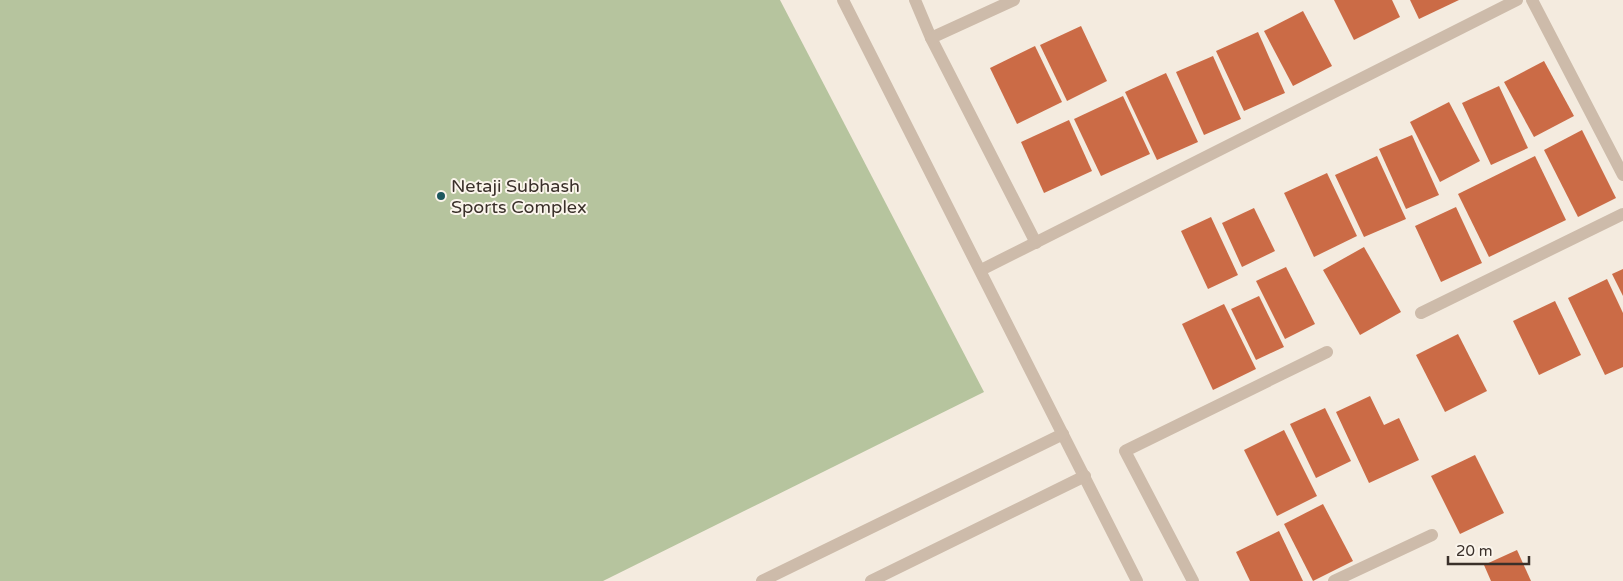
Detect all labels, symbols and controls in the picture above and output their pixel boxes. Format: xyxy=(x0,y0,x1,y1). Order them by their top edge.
place label: Netaji Subhash Sports Complex xyxy=(451,175,587,218)
marker: Netaji Subhash Sports Complex xyxy=(435,190,447,202)
scale bar xyxy=(1448,534,1529,566)
text: 20 m xyxy=(1456,542,1493,560)

